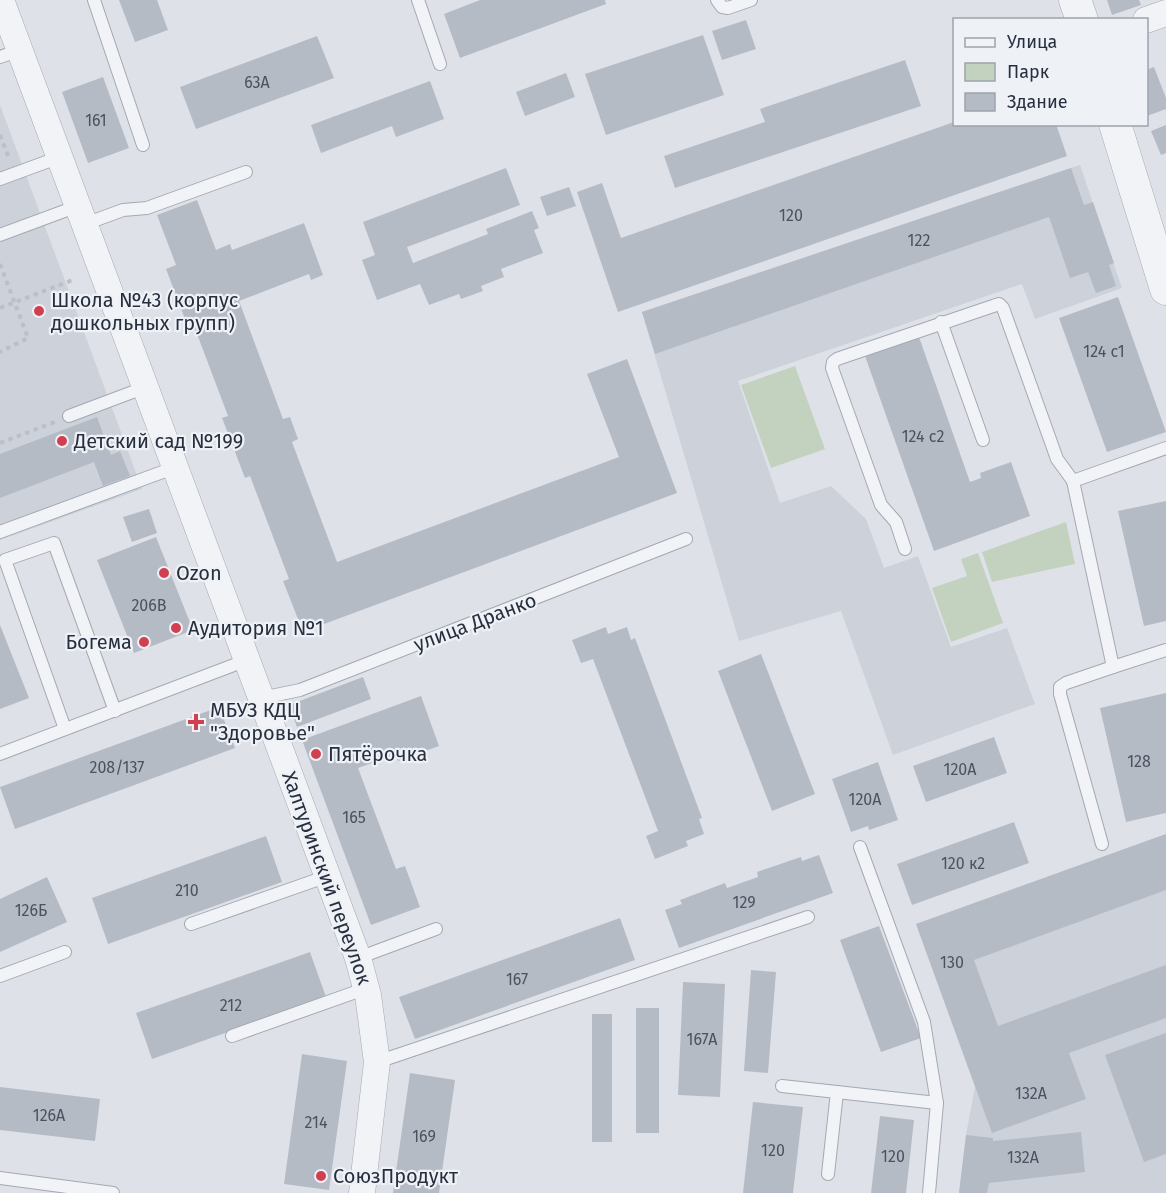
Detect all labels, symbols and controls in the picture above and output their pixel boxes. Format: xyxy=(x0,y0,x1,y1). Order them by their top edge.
legend xyxy=(953,18,1148,126)
text: Улица xyxy=(1007,31,1057,53)
text: Парк xyxy=(1007,61,1050,83)
house number: 63А xyxy=(244,73,271,92)
text: Здание xyxy=(1007,91,1068,113)
house number: 161 xyxy=(85,111,107,130)
house number: 120 xyxy=(779,206,803,225)
house number: 122 xyxy=(908,231,930,250)
place label: Школа №43 (корпус дошкольных групп) xyxy=(51,288,238,335)
marker: Школа №43 (корпус дошкольных групп) xyxy=(32,304,46,318)
house number: 124 с1 xyxy=(1083,342,1125,361)
house number: 124 с2 xyxy=(902,427,944,446)
place label: Детский сад №199 xyxy=(73,429,243,453)
marker: Детский сад №199 xyxy=(55,434,69,448)
place label: Ozon xyxy=(176,561,222,585)
marker: Ozon xyxy=(157,566,171,580)
street label: улица Дранко xyxy=(410,588,540,656)
house number: 206В xyxy=(131,596,167,615)
place label: Аудитория №1 xyxy=(188,616,324,640)
marker: Аудитория №1 xyxy=(169,621,183,635)
place label: Богема xyxy=(65,630,132,654)
marker: Богема xyxy=(137,635,151,649)
place label: МБУЗ КДЦ "Здоровье" xyxy=(210,698,315,745)
marker: МБУЗ КДЦ "Здоровье" xyxy=(187,713,205,731)
place label: Пятёрочка xyxy=(328,742,428,766)
marker: Пятёрочка xyxy=(309,747,323,761)
house number: 128 xyxy=(1127,752,1151,771)
house number: 208/137 xyxy=(90,758,144,777)
house number: 120А xyxy=(944,760,977,779)
street label: Халтуринский переулок xyxy=(277,768,377,989)
house number: 120А xyxy=(849,790,882,809)
house number: 165 xyxy=(342,808,366,827)
house number: 120 к2 xyxy=(941,854,985,873)
house number: 210 xyxy=(175,881,199,900)
house number: 129 xyxy=(732,893,756,912)
house number: 126Б xyxy=(15,901,47,920)
house number: 130 xyxy=(940,953,964,972)
house number: 167 xyxy=(506,970,528,989)
house number: 212 xyxy=(220,996,242,1015)
house number: 167А xyxy=(687,1030,718,1049)
house number: 132А xyxy=(1015,1084,1048,1103)
house number: 126А xyxy=(33,1106,66,1125)
house number: 214 xyxy=(305,1113,328,1132)
house number: 169 xyxy=(412,1127,436,1146)
house number: 120 xyxy=(761,1141,785,1160)
house number: 120 xyxy=(881,1147,905,1166)
house number: 132А xyxy=(1007,1148,1040,1167)
place label: СоюзПродукт xyxy=(333,1164,459,1188)
marker: СоюзПродукт xyxy=(314,1169,328,1183)

